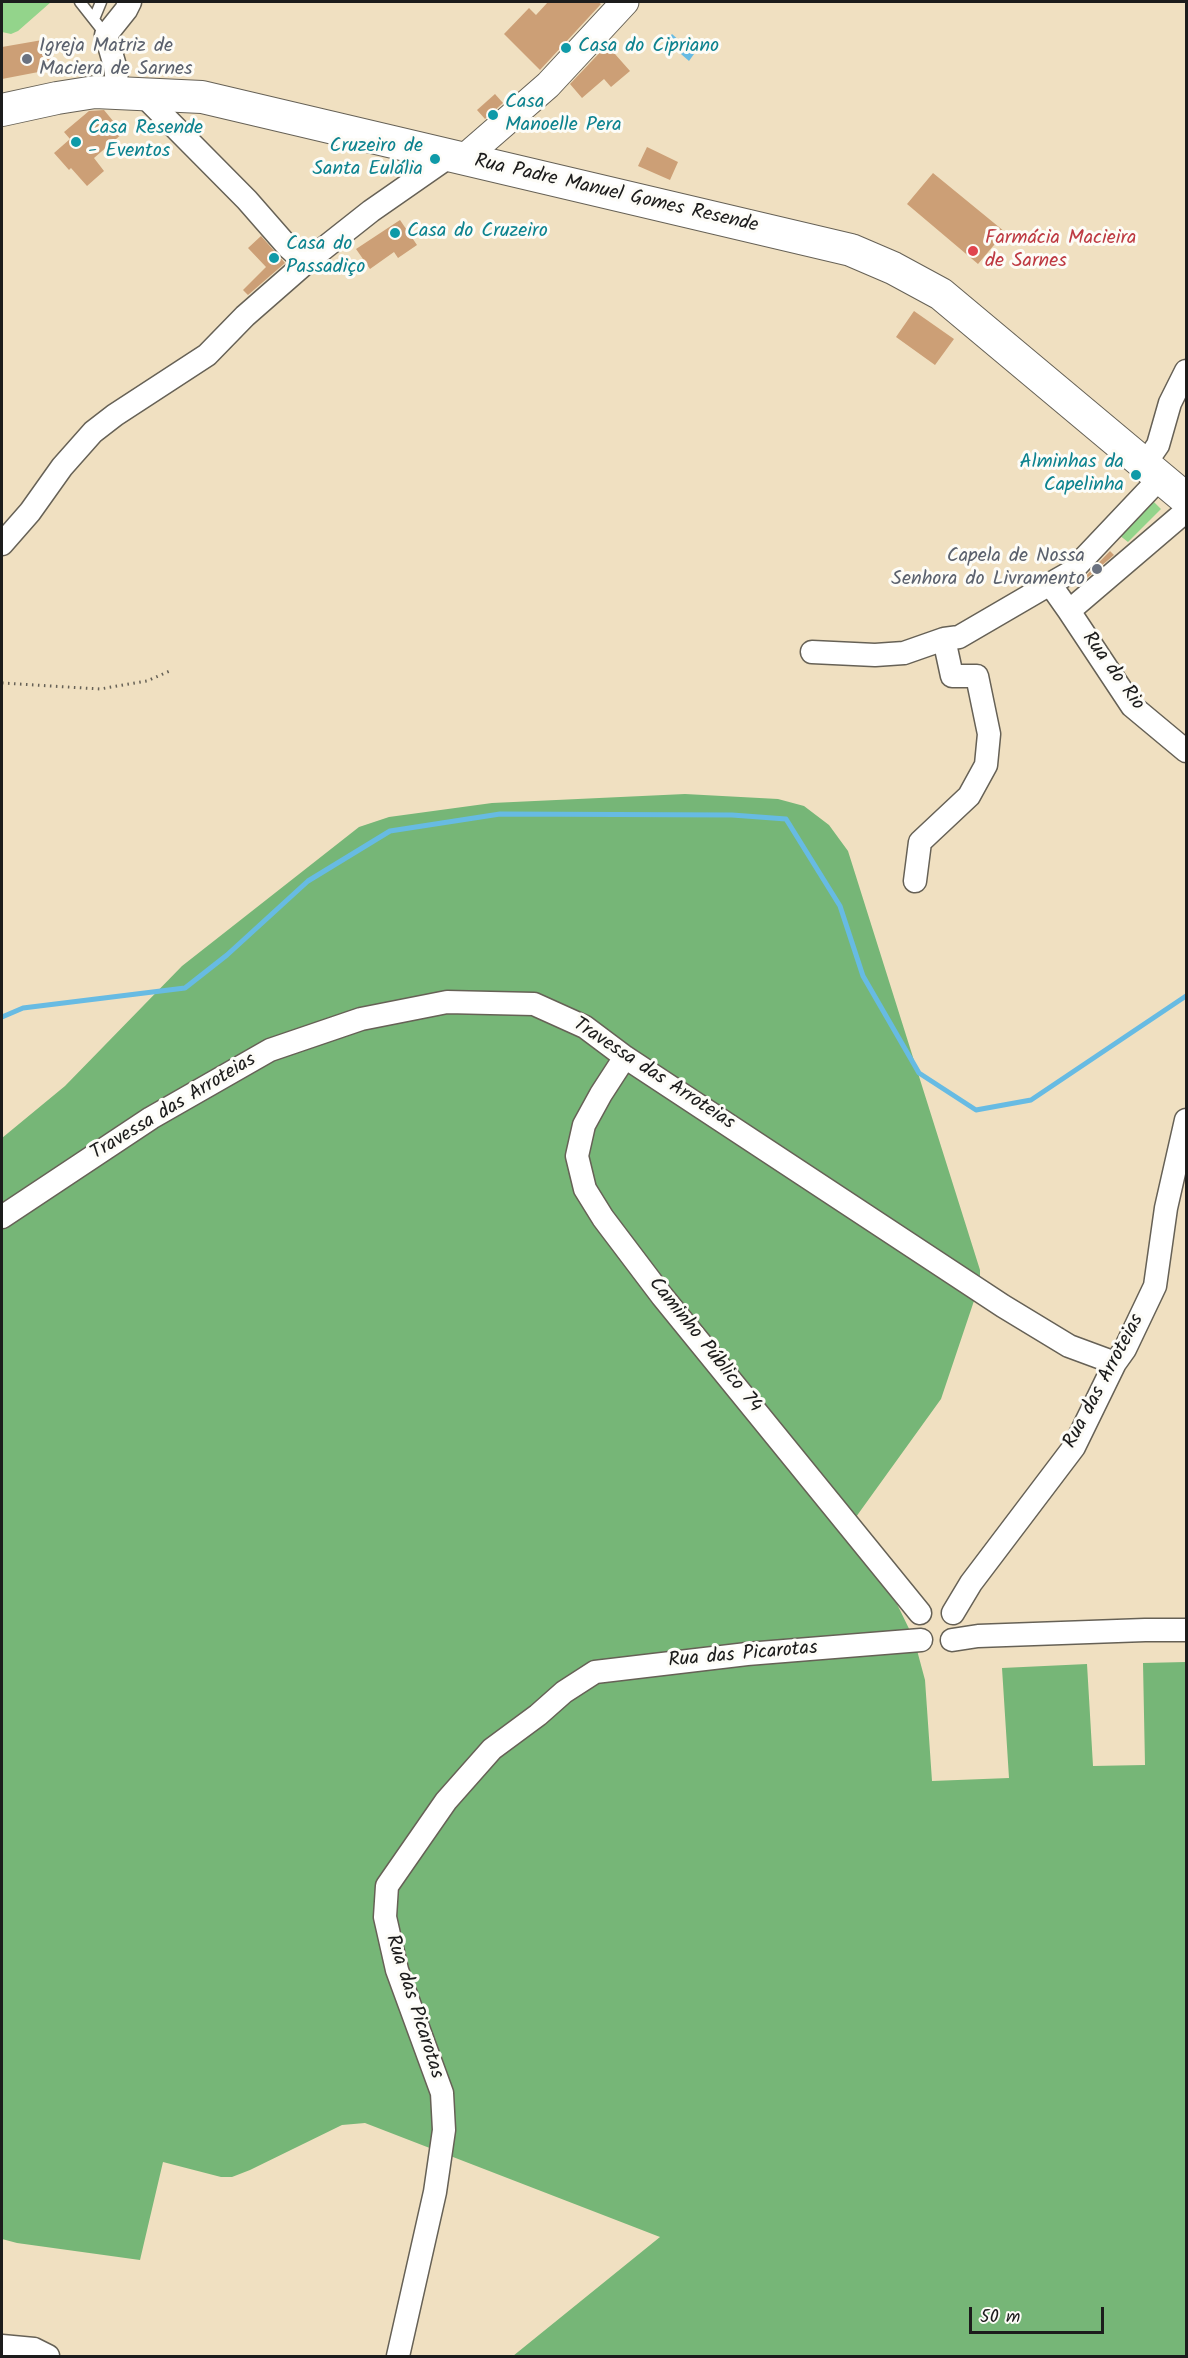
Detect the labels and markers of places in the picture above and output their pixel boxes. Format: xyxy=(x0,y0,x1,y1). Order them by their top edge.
place label: Igreja Matriz de Maciera de Sarnes xyxy=(39,36,193,83)
place label: Casa do Cipriano xyxy=(578,36,719,60)
marker: Casa do Cipriano xyxy=(559,41,573,55)
marker: Igreja Matriz de Maciera de Sarnes xyxy=(20,52,34,66)
place label: Casa Manoelle Pera xyxy=(505,92,622,139)
marker: Casa Manoelle Pera xyxy=(486,108,500,122)
place label: Casa Resende - Eventos xyxy=(88,118,203,165)
marker: Casa Resende - Eventos xyxy=(69,135,83,149)
place label: Cruzeiro de Santa Eulália xyxy=(313,136,423,183)
marker: Cruzeiro de Santa Eulália xyxy=(428,152,442,166)
place label: Casa do Cruzeiro xyxy=(407,221,548,245)
marker: Casa do Cruzeiro xyxy=(388,226,402,240)
place label: Farmácia Macieira de Sarnes xyxy=(985,228,1136,275)
place label: Casa do Passadiço xyxy=(286,234,365,281)
marker: Farmácia Macieira de Sarnes xyxy=(966,244,980,258)
marker: Casa do Passadiço xyxy=(267,251,281,265)
place label: Alminhas da Capelinha xyxy=(1020,452,1124,499)
marker: Alminhas da Capelinha xyxy=(1129,468,1143,482)
place label: Capela de Nossa Senhora do Livramento xyxy=(891,546,1085,593)
marker: Capela de Nossa Senhora do Livramento xyxy=(1090,562,1104,576)

